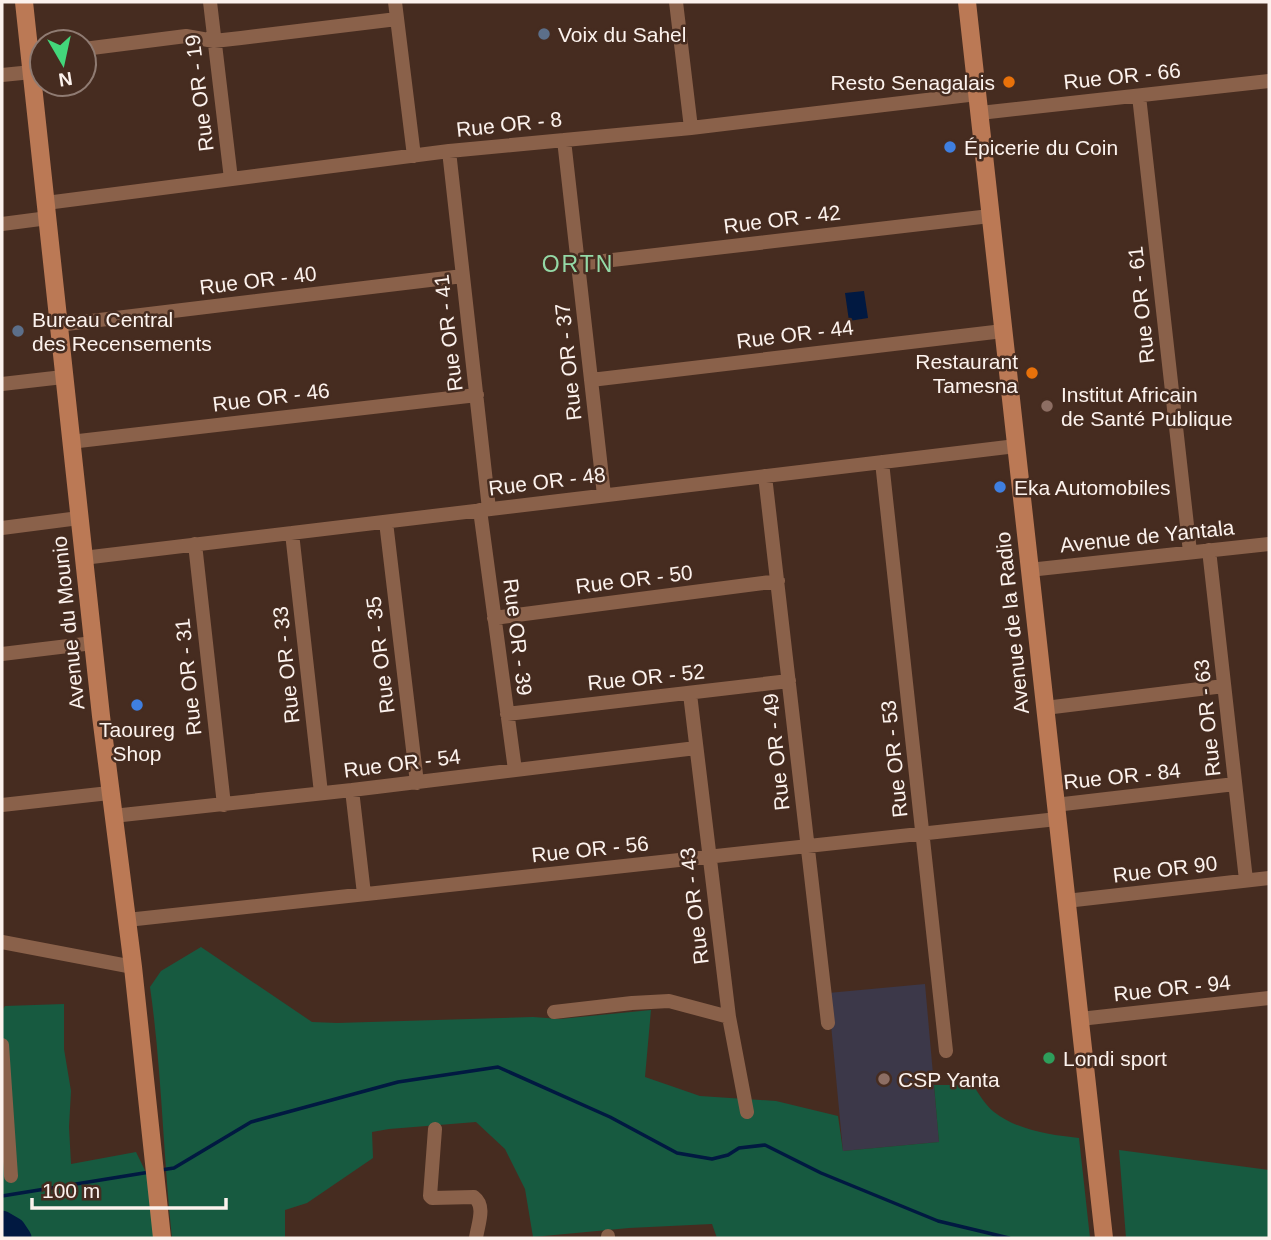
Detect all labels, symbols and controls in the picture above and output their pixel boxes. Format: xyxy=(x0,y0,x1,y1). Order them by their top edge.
place label: Voix du Sahel xyxy=(558,23,686,46)
marker: Voix du Sahel xyxy=(536,26,552,42)
north arrow xyxy=(28,28,98,98)
street label: Rue OR - 19 xyxy=(180,33,218,153)
street label: Rue OR - 66 xyxy=(1062,58,1182,94)
text: N xyxy=(57,68,74,91)
place label: Resto Senagalais xyxy=(830,71,995,94)
marker: Resto Senagalais xyxy=(1001,74,1017,90)
street label: Rue OR - 8 xyxy=(455,107,563,141)
place label: Épicerie du Coin xyxy=(964,136,1118,159)
marker: Épicerie du Coin xyxy=(942,139,958,155)
street label: Rue OR - 42 xyxy=(722,200,842,238)
street label: Rue OR - 61 xyxy=(1123,245,1159,365)
district label: ORTN xyxy=(542,251,614,277)
street label: Rue OR - 40 xyxy=(198,261,318,299)
street label: Rue OR - 41 xyxy=(429,273,467,393)
street label: Rue OR - 37 xyxy=(550,302,586,422)
place label: Bureau Central des Recensements xyxy=(32,308,212,355)
street label: Rue OR - 44 xyxy=(735,315,855,353)
marker: Bureau Central des Recensements xyxy=(10,323,26,339)
place label: Restaurant Tamesna xyxy=(915,350,1018,397)
marker: Restaurant Tamesna xyxy=(1024,365,1040,381)
street label: Rue OR - 46 xyxy=(211,378,331,416)
place label: Institut Africain de Santé Publique xyxy=(1061,383,1233,430)
marker: Institut Africain de Santé Publique xyxy=(1039,398,1055,414)
street label: Rue OR - 48 xyxy=(487,462,607,500)
place label: Eka Automobiles xyxy=(1014,476,1170,499)
marker: Eka Automobiles xyxy=(992,479,1008,495)
street label: Avenue de Yantala xyxy=(1059,515,1236,557)
street label: Avenue de la Radio xyxy=(991,531,1033,715)
street label: Avenue du Mounio xyxy=(47,535,89,711)
street label: Rue OR - 50 xyxy=(574,560,694,598)
street label: Rue OR - 39 xyxy=(499,577,537,697)
street label: Rue OR - 35 xyxy=(361,595,399,715)
street label: Rue OR - 33 xyxy=(268,605,304,725)
street label: Rue OR - 31 xyxy=(170,617,206,737)
street label: Rue OR - 63 xyxy=(1189,658,1225,778)
street label: Rue OR - 52 xyxy=(586,659,706,695)
street label: Rue OR - 49 xyxy=(758,692,794,812)
marker: Taoureg Shop xyxy=(129,697,145,713)
street label: Rue OR - 53 xyxy=(876,699,912,819)
place label: Taoureg Shop xyxy=(99,718,175,765)
street label: Rue OR - 54 xyxy=(342,744,462,782)
street label: Rue OR - 84 xyxy=(1062,758,1182,794)
street label: Rue OR - 56 xyxy=(530,831,650,867)
street label: Rue OR - 43 xyxy=(675,846,713,966)
street label: Rue OR 90 xyxy=(1111,851,1219,887)
street label: Rue OR - 94 xyxy=(1112,970,1232,1006)
place label: Londi sport xyxy=(1063,1047,1167,1070)
marker: Londi sport xyxy=(1041,1050,1057,1066)
place label: CSP Yanta xyxy=(898,1068,1000,1091)
marker: CSP Yanta xyxy=(876,1071,892,1087)
scale bar xyxy=(32,1166,226,1210)
text: 100 m xyxy=(42,1179,100,1202)

